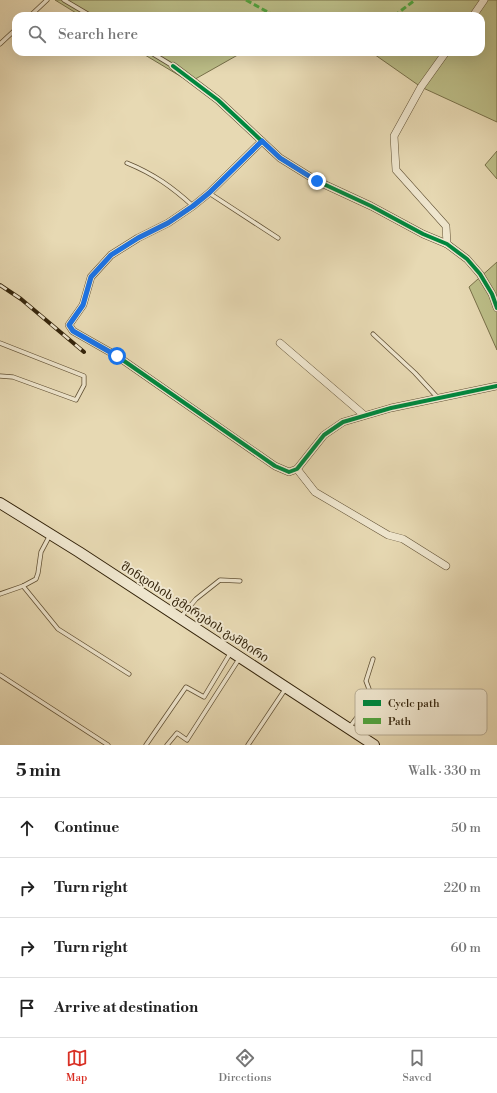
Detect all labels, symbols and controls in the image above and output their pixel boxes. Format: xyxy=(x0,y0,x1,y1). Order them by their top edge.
search box xyxy=(12,12,485,56)
icon: search xyxy=(26,23,48,45)
text: Search here xyxy=(58,25,138,44)
route end xyxy=(308,172,326,190)
route start xyxy=(108,347,126,365)
street label: შინდისის გმირების გამზირი xyxy=(118,559,271,666)
legend xyxy=(355,689,487,735)
text: Cycle path xyxy=(388,697,440,711)
text: Path xyxy=(388,715,412,729)
text: 5 min xyxy=(16,760,61,782)
text: Walk · 330 m xyxy=(408,763,481,779)
icon: ahead xyxy=(16,817,38,839)
text: Continue xyxy=(54,818,119,837)
text: 50 m xyxy=(451,820,481,836)
icon: right xyxy=(16,877,38,899)
text: Turn right xyxy=(54,878,128,897)
text: 220 m xyxy=(443,880,481,896)
icon: right xyxy=(16,937,38,959)
text: Turn right xyxy=(54,938,128,957)
text: 60 m xyxy=(450,940,481,956)
icon: arrive xyxy=(16,997,38,1019)
text: Arrive at destination xyxy=(54,998,198,1017)
tab: Map xyxy=(66,1047,88,1085)
tab: Directions xyxy=(219,1047,272,1085)
tab: Saved xyxy=(403,1047,431,1085)

